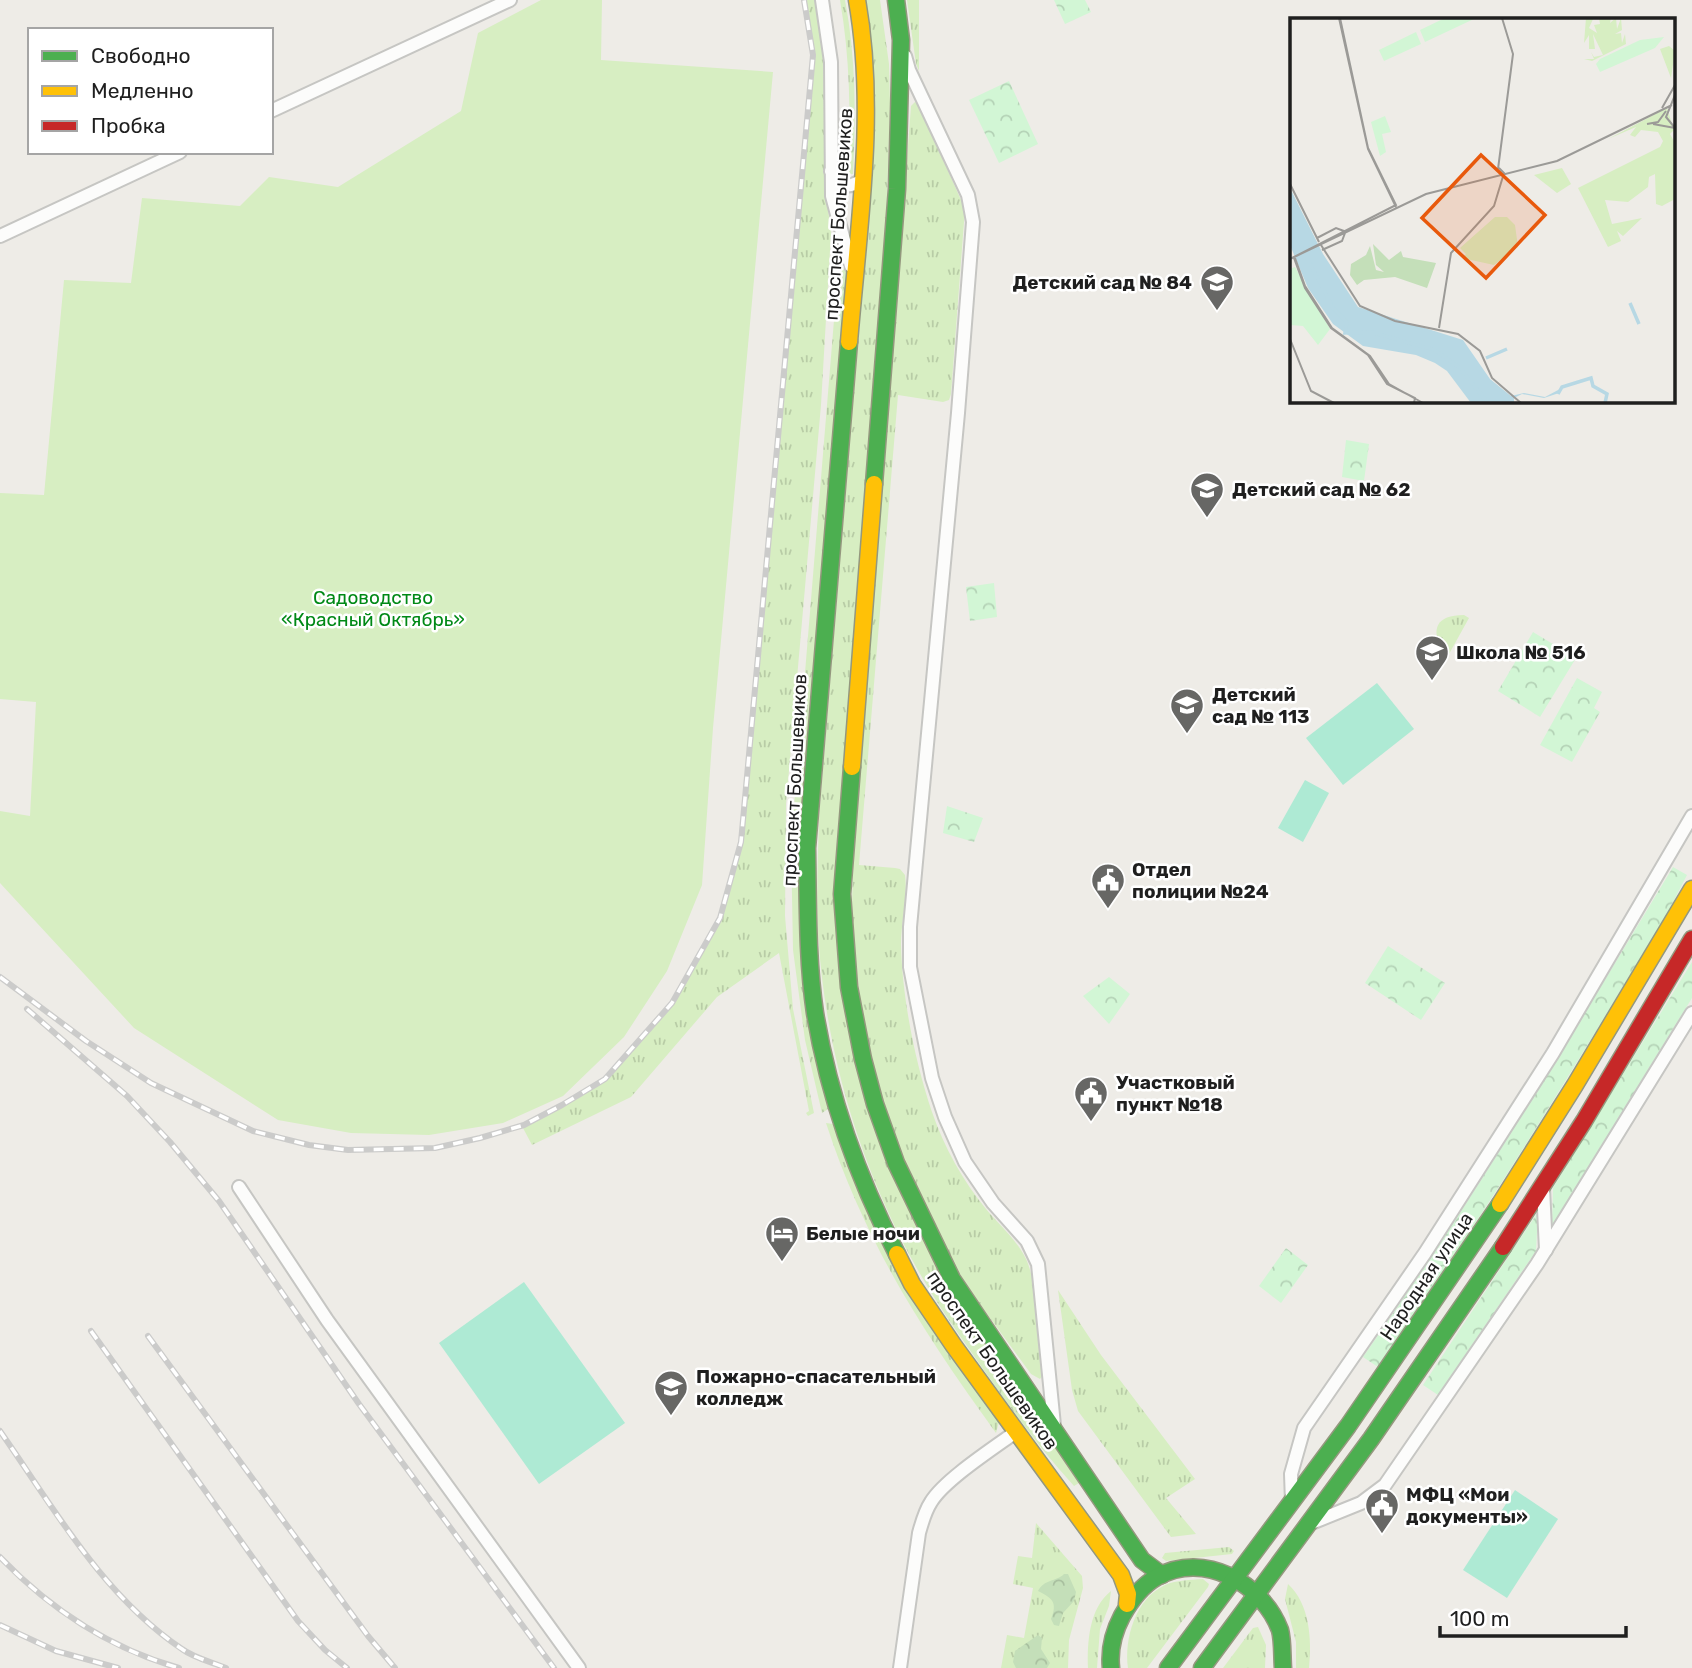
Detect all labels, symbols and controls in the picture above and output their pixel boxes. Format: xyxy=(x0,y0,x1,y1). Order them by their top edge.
inset map xyxy=(1290,18,1674,402)
legend xyxy=(28,28,273,154)
text: Свободно xyxy=(91,43,191,68)
text: Медленно xyxy=(91,78,194,103)
street label: проспект Большевиков xyxy=(820,107,857,321)
text: Пробка xyxy=(91,113,166,138)
school or university icon: Детский сад № 84 xyxy=(1198,263,1236,312)
place label: Детский сад № 84 xyxy=(1012,271,1192,294)
school or university icon: Детский сад № 62 xyxy=(1188,470,1226,519)
place label: Детский сад № 62 xyxy=(1232,478,1411,501)
park label: Садоводство «Красный Октябрь» xyxy=(281,586,465,631)
school or university icon: Школа № 516 xyxy=(1413,633,1451,682)
place label: Школа № 516 xyxy=(1456,641,1586,664)
street label: проспект Большевиков xyxy=(777,673,812,887)
place label: Детский сад № 113 xyxy=(1212,683,1310,728)
school or university icon: Детский сад № 113 xyxy=(1168,686,1206,735)
place label: Отдел полиции №24 xyxy=(1132,858,1269,903)
public building icon: Отдел полиции №24 xyxy=(1089,861,1127,910)
place label: Участковый пункт №18 xyxy=(1116,1071,1235,1116)
public building icon: Участковый пункт №18 xyxy=(1072,1074,1110,1123)
street label: Народная улица xyxy=(1375,1208,1478,1345)
hotel icon: Белые ночи xyxy=(763,1214,801,1263)
place label: Белые ночи xyxy=(806,1222,920,1245)
street label: проспект Большевиков xyxy=(922,1266,1063,1454)
place label: Пожарно-спасательный колледж xyxy=(696,1365,936,1410)
school or university icon: Пожарно-спасательный колледж xyxy=(652,1368,690,1417)
place label: МФЦ «Мои документы» xyxy=(1406,1483,1528,1528)
public building icon: МФЦ «Мои документы» xyxy=(1363,1486,1401,1535)
scale bar xyxy=(1440,1594,1626,1638)
text: 100 m xyxy=(1450,1606,1509,1631)

